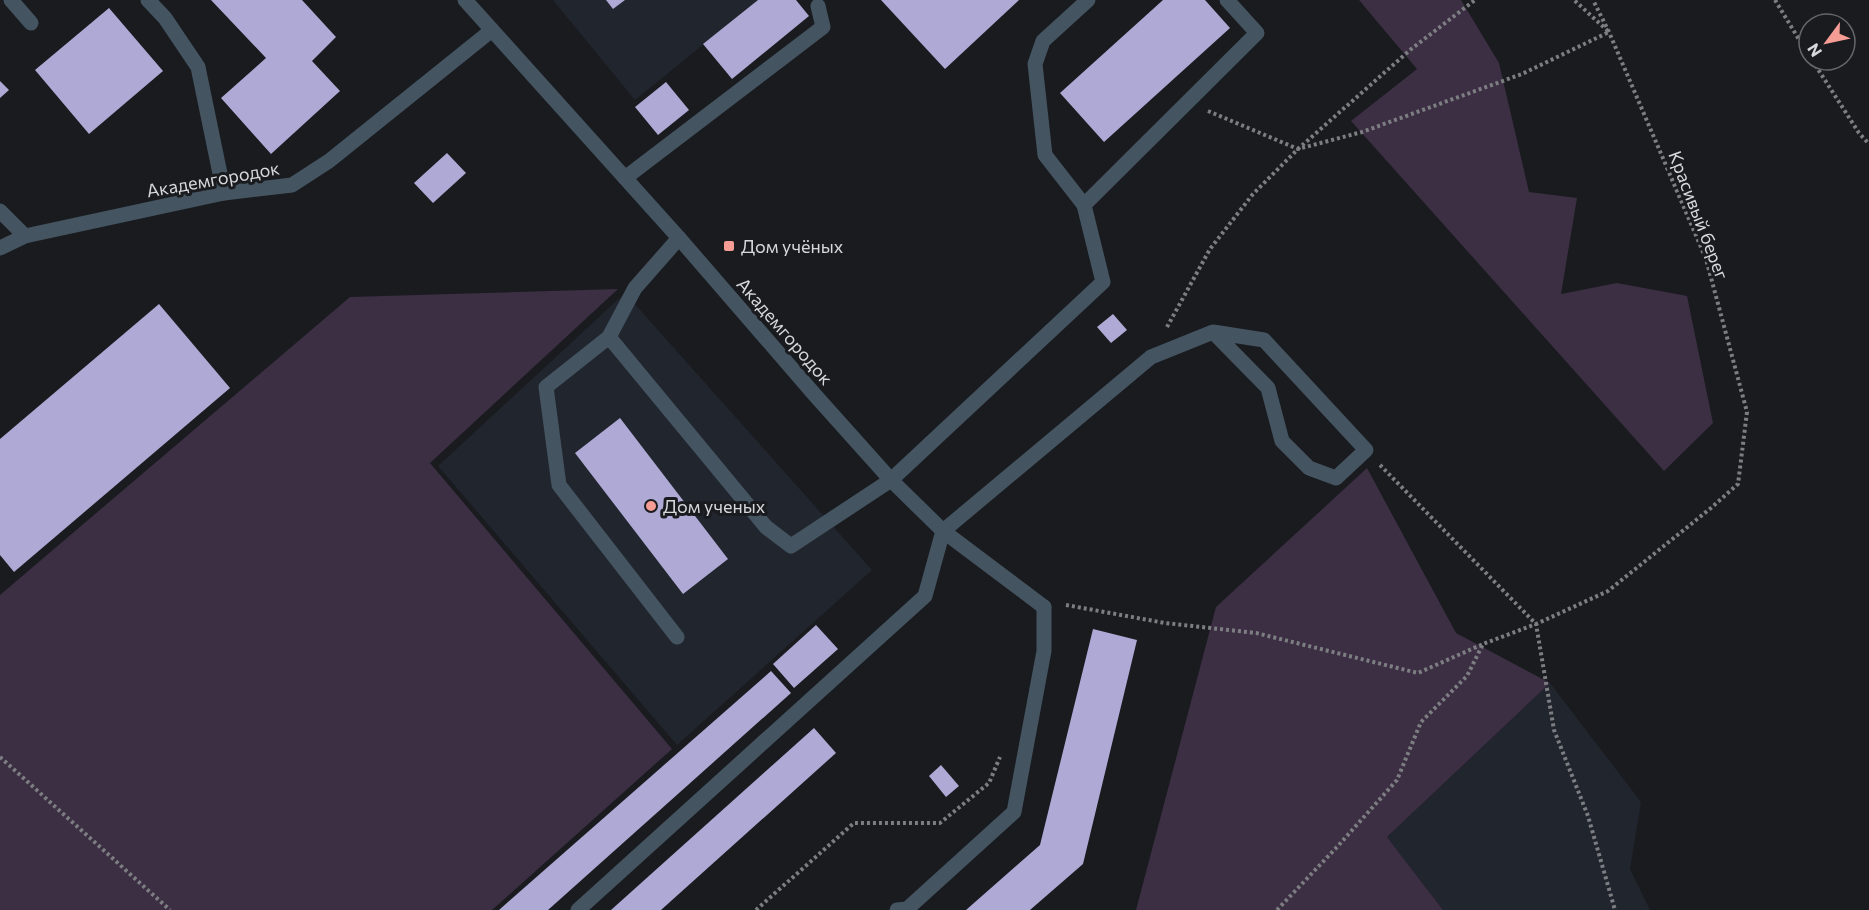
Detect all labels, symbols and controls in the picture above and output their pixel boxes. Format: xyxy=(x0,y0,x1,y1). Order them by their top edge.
north arrow xyxy=(1797,12,1857,72)
text: N xyxy=(1803,40,1825,61)
street label: Красивый берег xyxy=(1664,148,1734,282)
street label: Академгородок xyxy=(145,156,282,202)
place label: Дом учёных xyxy=(741,235,844,257)
marker: Дом учёных xyxy=(722,239,736,253)
street label: Академгородок xyxy=(732,273,838,389)
place label: Дом ученых xyxy=(663,495,766,517)
marker: Дом ученых xyxy=(644,499,658,513)

